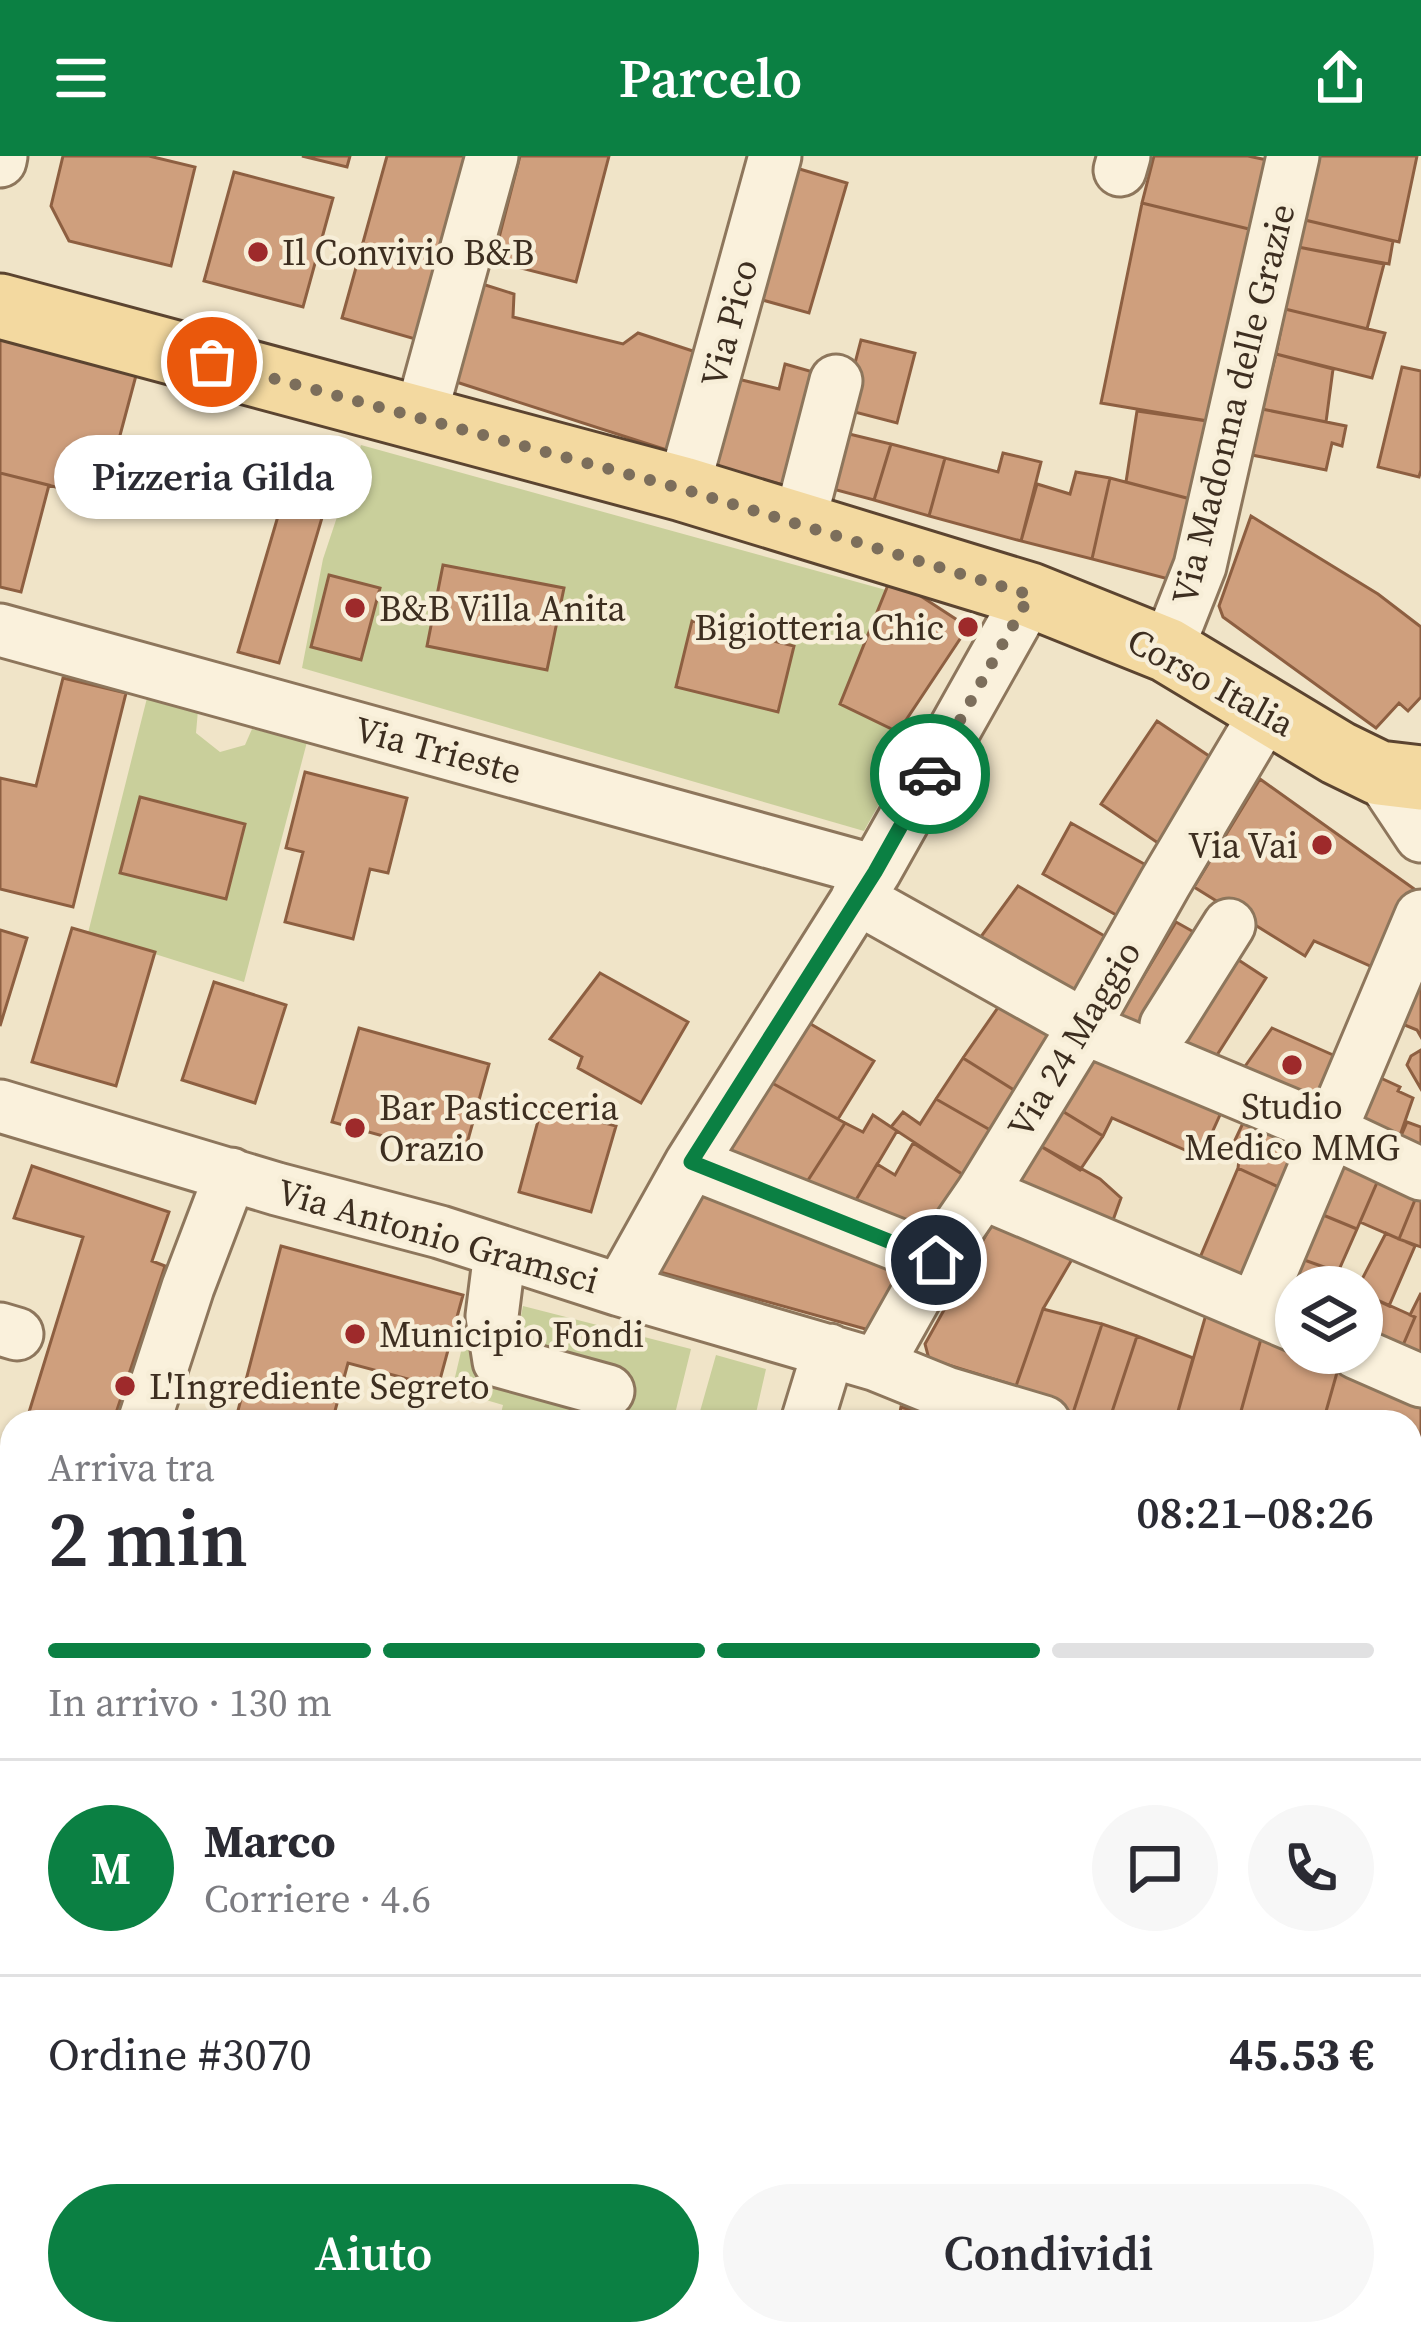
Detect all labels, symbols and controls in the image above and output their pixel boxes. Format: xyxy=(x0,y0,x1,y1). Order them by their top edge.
text: Parcelo xyxy=(619,41,802,115)
icon: menu xyxy=(48,45,114,111)
icon: share xyxy=(1307,45,1373,111)
street label: Via Madonna delle Grazie xyxy=(1160,199,1306,609)
place label: Il Convivio B&B xyxy=(282,228,534,277)
marker: Il Convivio B&B xyxy=(245,239,271,265)
street label: Via Pico xyxy=(688,254,770,392)
pin xyxy=(161,311,263,413)
icon: bag xyxy=(179,329,245,395)
callout: Pizzeria Gilda xyxy=(53,434,371,518)
text: Pizzeria Gilda xyxy=(92,450,334,503)
place label: B&B Villa Anita xyxy=(379,584,626,633)
marker: B&B Villa Anita xyxy=(342,595,368,621)
place label: Bigiotteria Chic xyxy=(694,603,944,652)
marker: Bigiotteria Chic xyxy=(955,614,981,640)
street label: Corso Italia xyxy=(1119,616,1304,748)
street label: Via Trieste xyxy=(349,704,527,796)
courier xyxy=(870,714,990,834)
icon: car xyxy=(897,741,963,807)
place label: Via Vai xyxy=(1188,821,1298,870)
marker: Via Vai xyxy=(1309,832,1335,858)
street label: Via 24 Maggio xyxy=(996,931,1152,1147)
marker: Studio Medico MMG xyxy=(1279,1052,1305,1078)
place label: Studio Medico MMG xyxy=(1184,1082,1400,1172)
place label: Bar Pasticceria Orazio xyxy=(379,1083,619,1173)
marker: Bar Pasticceria Orazio xyxy=(342,1115,368,1141)
street label: Via Antonio Gramsci xyxy=(272,1167,604,1305)
pin xyxy=(885,1209,987,1311)
icon: home xyxy=(903,1227,969,1293)
map controls xyxy=(1275,1266,1383,1374)
button: layers xyxy=(1275,1266,1383,1374)
place label: Municipio Fondi xyxy=(379,1310,644,1359)
marker: Municipio Fondi xyxy=(342,1321,368,1347)
place label: L'Ingrediente Segreto xyxy=(149,1362,490,1411)
marker: L'Ingrediente Segreto xyxy=(112,1373,138,1399)
text: Arriva tra xyxy=(48,1441,215,1494)
text: 08:21–08:26 xyxy=(1136,1481,1374,1543)
text: 2 min xyxy=(48,1485,248,1592)
text: In arrivo · 130 m xyxy=(48,1676,332,1729)
button: chat xyxy=(1092,1805,1218,1931)
button: phone xyxy=(1248,1805,1374,1931)
text: Marco xyxy=(204,1810,336,1872)
text: M xyxy=(91,1837,131,1899)
text: Corriere · 4.6 xyxy=(204,1872,431,1925)
text: Ordine #3070 xyxy=(48,2023,312,2085)
text: 45.53 € xyxy=(1229,2023,1374,2085)
button: Aiuto xyxy=(48,2184,699,2322)
button: Condividi xyxy=(723,2184,1374,2322)

